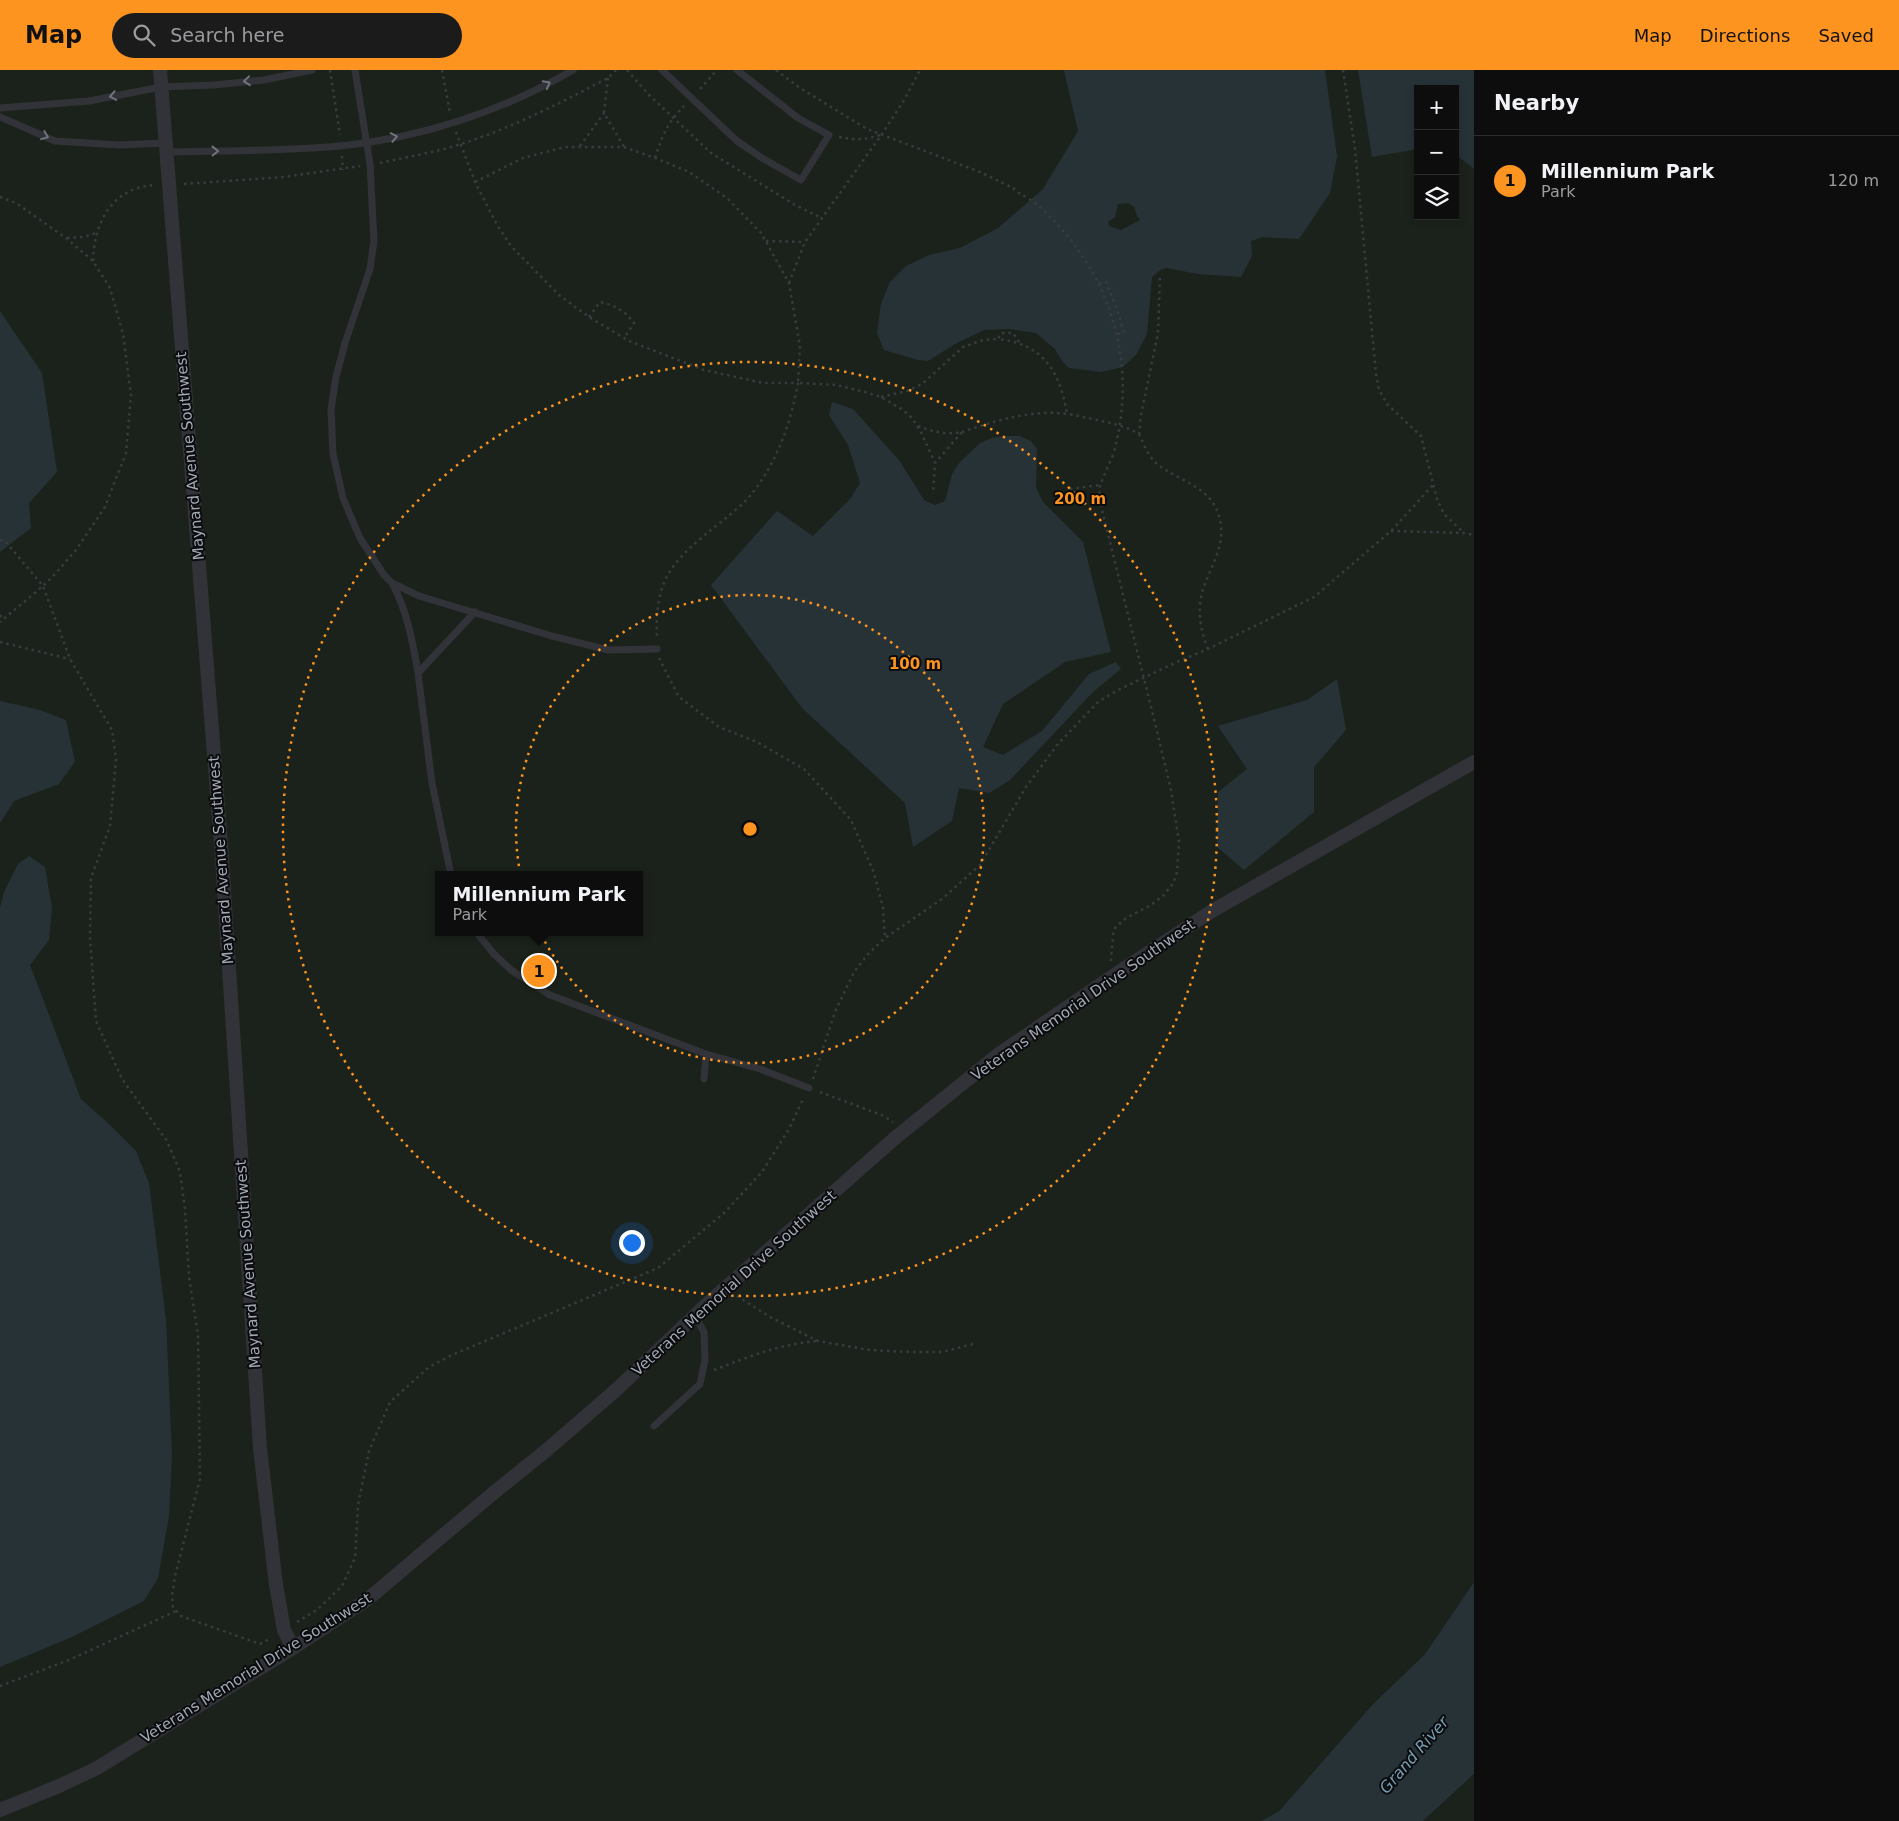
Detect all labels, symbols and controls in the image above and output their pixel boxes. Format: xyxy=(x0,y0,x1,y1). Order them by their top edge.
search box xyxy=(112,13,462,58)
text: Map xyxy=(25,21,82,49)
icon: search xyxy=(130,21,158,49)
text: Search here xyxy=(170,24,284,46)
text: Map xyxy=(1634,25,1672,46)
text: Directions xyxy=(1700,25,1790,46)
text: Saved xyxy=(1818,25,1874,46)
one-way arrow xyxy=(243,76,251,87)
one-way arrow xyxy=(542,80,551,90)
map controls xyxy=(1414,85,1459,220)
button: + xyxy=(1414,85,1459,130)
one-way arrow xyxy=(108,90,117,101)
text: Nearby xyxy=(1494,91,1579,115)
one-way arrow xyxy=(40,130,49,141)
button: − xyxy=(1414,130,1459,175)
one-way arrow xyxy=(389,132,398,142)
one-way arrow xyxy=(211,146,219,156)
text: Millennium Park xyxy=(1541,160,1714,182)
text: 1 xyxy=(1504,171,1516,190)
text: 120 m xyxy=(1828,171,1879,190)
button: layers xyxy=(1414,175,1459,220)
text: Park xyxy=(1541,182,1576,201)
street label: Maynard Avenue Southwest xyxy=(172,351,208,561)
text: 200 m xyxy=(1054,490,1106,508)
text: 100 m xyxy=(889,655,941,673)
street label: Maynard Avenue Southwest xyxy=(205,755,237,965)
centre of rings xyxy=(741,820,759,838)
popup xyxy=(435,871,643,936)
text: Millennium Park xyxy=(452,883,626,905)
text: Park xyxy=(452,905,487,924)
street label: Veterans Memorial Drive Southwest xyxy=(968,915,1198,1084)
pin: 1 xyxy=(523,952,555,990)
street label: Maynard Avenue Southwest xyxy=(232,1159,264,1369)
street label: Veterans Memorial Drive Southwest xyxy=(628,1186,840,1380)
your location xyxy=(619,1230,645,1256)
street label: Veterans Memorial Drive Southwest xyxy=(137,1589,375,1747)
water label: Grand River xyxy=(1375,1712,1453,1797)

